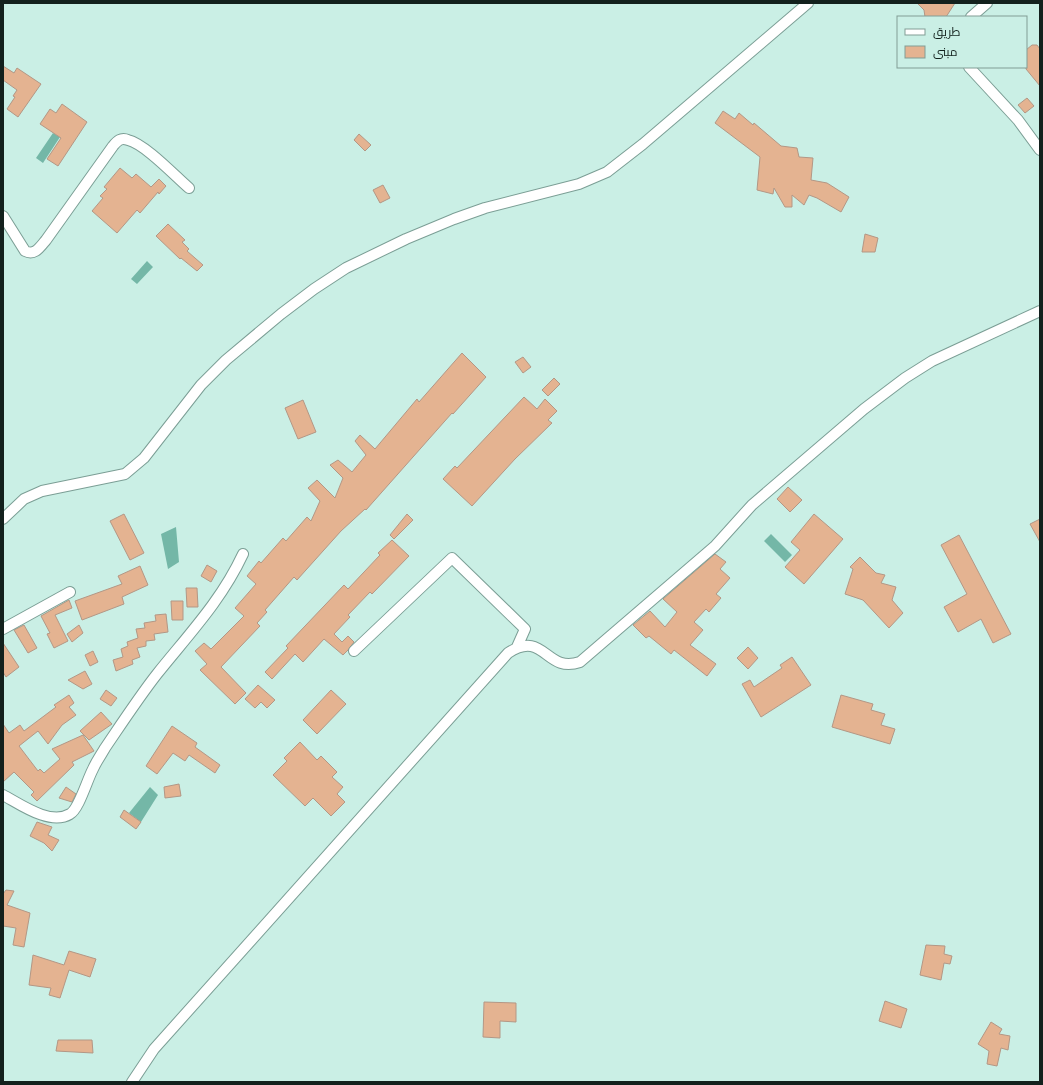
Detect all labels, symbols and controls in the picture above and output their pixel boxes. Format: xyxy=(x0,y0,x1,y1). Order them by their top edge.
legend xyxy=(897,16,1027,68)
text: طريق xyxy=(933,24,961,39)
text: مبنى xyxy=(933,44,958,59)

